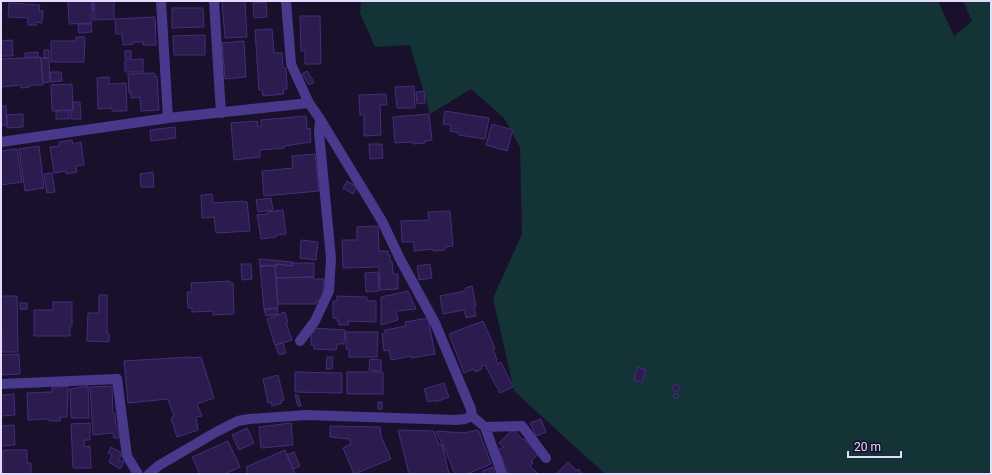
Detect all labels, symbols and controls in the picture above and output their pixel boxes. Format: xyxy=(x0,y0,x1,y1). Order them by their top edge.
scale bar xyxy=(848,433,901,459)
text: 20 m xyxy=(854,440,881,454)

